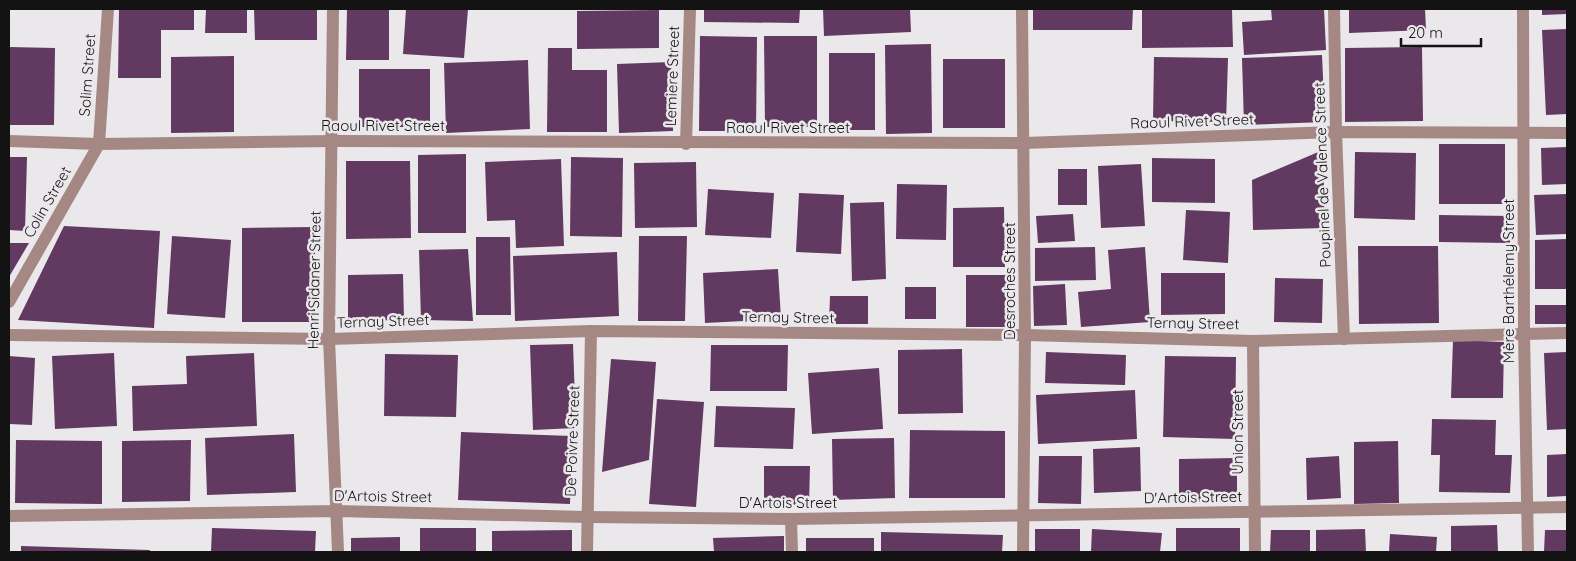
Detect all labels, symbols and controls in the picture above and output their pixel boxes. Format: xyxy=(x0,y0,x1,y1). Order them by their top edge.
scale bar xyxy=(1401,15,1481,47)
text: 20 m xyxy=(1408,23,1443,42)
street label: Lemiere Street xyxy=(661,25,683,127)
street label: Solim Street xyxy=(75,33,99,117)
street label: Poupinel de Valence Street xyxy=(1309,82,1335,268)
street label: Raoul Rivet Street xyxy=(1130,109,1254,133)
street label: Raoul Rivet Street xyxy=(321,116,445,135)
street label: Raoul Rivet Street xyxy=(726,118,850,137)
street label: Colin Street xyxy=(19,163,75,241)
street label: Mère Barthélemy Street xyxy=(1499,199,1518,363)
street label: Henri Sidaner Street xyxy=(303,210,325,350)
street label: Desroches Street xyxy=(1000,222,1019,340)
street label: Ternay Street xyxy=(741,307,835,327)
street label: Ternay Street xyxy=(336,310,430,332)
street label: Ternay Street xyxy=(1146,313,1240,333)
street label: De Poivre Street xyxy=(561,385,583,497)
street label: Union Street xyxy=(1228,389,1247,475)
street label: D'Artois Street xyxy=(334,486,432,506)
street label: D'Artois Street xyxy=(1144,487,1242,507)
street label: D'Artois Street xyxy=(739,493,837,512)

